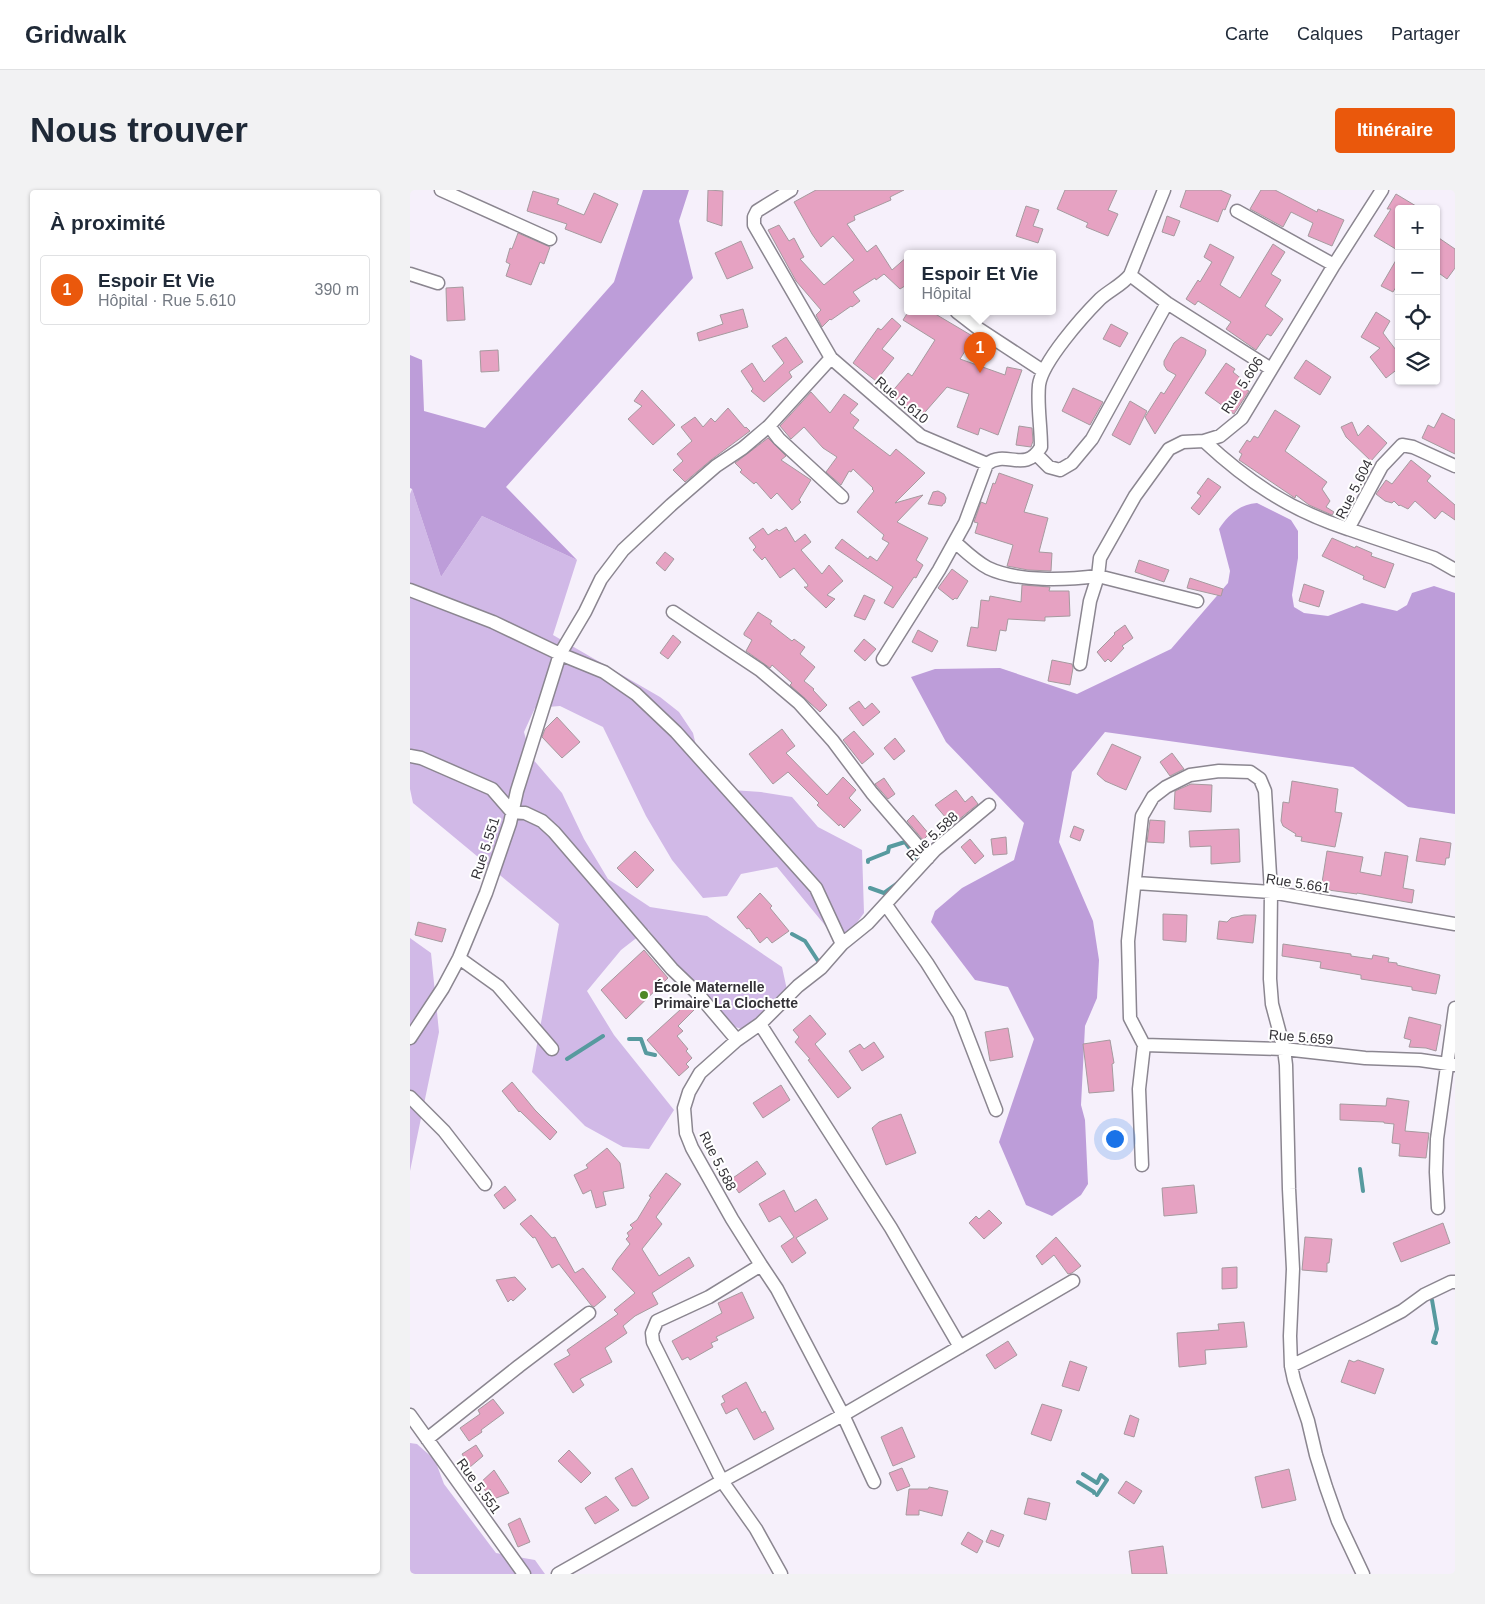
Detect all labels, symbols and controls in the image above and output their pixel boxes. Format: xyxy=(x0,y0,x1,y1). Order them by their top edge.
text: Gridwalk xyxy=(25,21,126,48)
text: Carte xyxy=(1225,24,1269,44)
text: Calques xyxy=(1297,24,1363,44)
text: Partager xyxy=(1391,24,1460,44)
button: Itinéraire xyxy=(1335,108,1455,153)
text: Nous trouver xyxy=(30,110,248,149)
map controls xyxy=(1395,205,1440,385)
button: + xyxy=(1395,205,1440,250)
text: À proximité xyxy=(50,211,166,234)
popup xyxy=(904,250,1056,315)
button: − xyxy=(1395,250,1440,295)
text: Espoir Et Vie xyxy=(922,263,1038,284)
text: Espoir Et Vie xyxy=(98,270,215,291)
text: 1 xyxy=(63,281,71,298)
text: 390 m xyxy=(315,281,359,298)
text: Hôpital xyxy=(922,285,971,302)
text: Hôpital · Rue 5.610 xyxy=(98,292,236,309)
button: locate xyxy=(1395,295,1440,340)
pin: 1 xyxy=(964,332,996,373)
button: layers xyxy=(1395,340,1440,385)
street label: Rue 5.606 xyxy=(1218,353,1266,416)
street label: Rue 5.610 xyxy=(872,373,932,427)
street label: Rue 5.604 xyxy=(1332,456,1376,521)
street label: Rue 5.588 xyxy=(903,808,961,864)
street label: Rue 5.551 xyxy=(467,815,503,881)
street label: Rue 5.661 xyxy=(1265,870,1331,896)
place label: École Maternelle Primaire La Clochette xyxy=(654,979,798,1011)
marker: École Maternelle Primaire La Clochette xyxy=(638,989,650,1001)
street label: Rue 5.659 xyxy=(1268,1026,1334,1048)
your location xyxy=(1102,1126,1128,1152)
street label: Rue 5.588 xyxy=(696,1129,740,1194)
street label: Rue 5.551 xyxy=(454,1455,505,1517)

